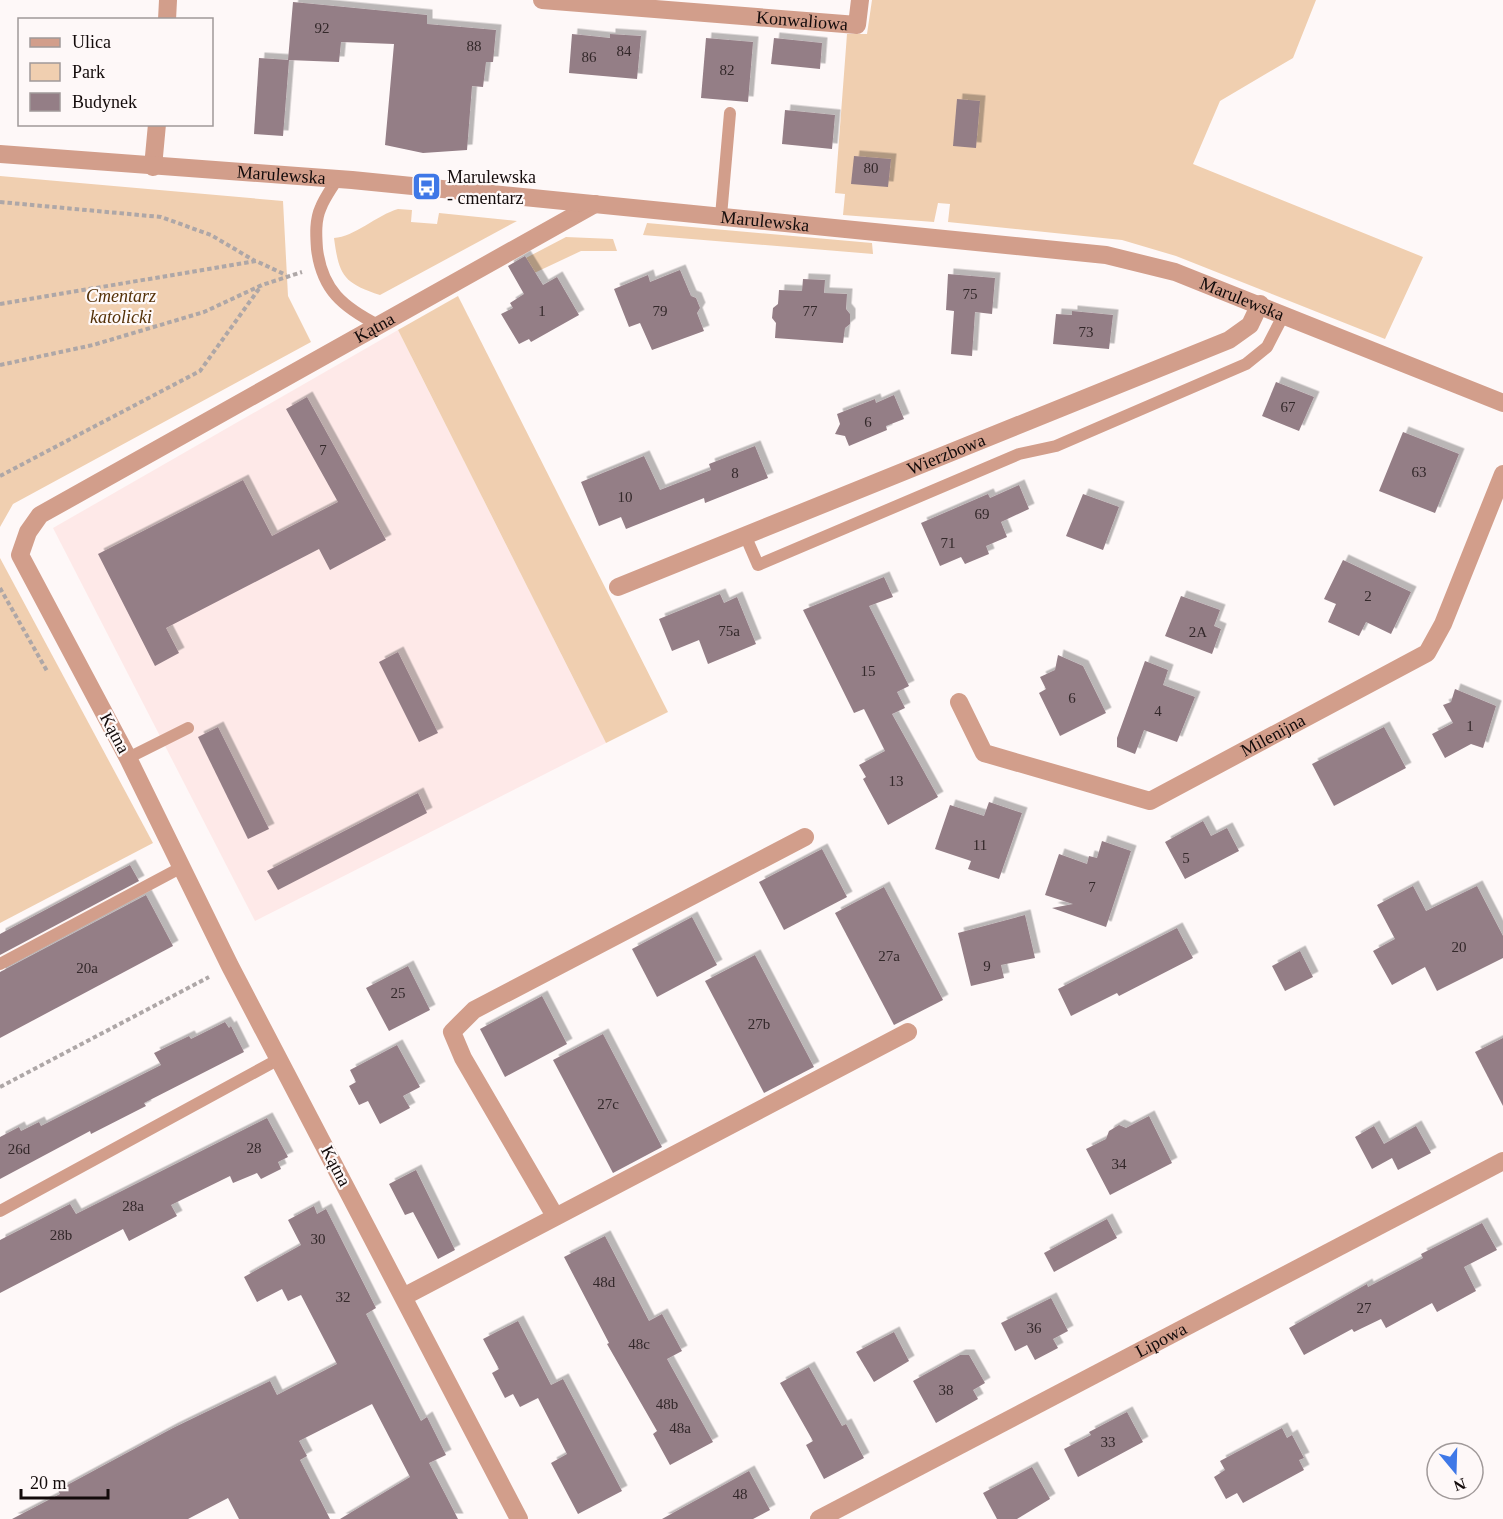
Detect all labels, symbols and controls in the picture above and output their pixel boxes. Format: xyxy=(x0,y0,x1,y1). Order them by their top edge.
street label: Konwaliowa xyxy=(756,7,849,34)
legend xyxy=(18,18,213,126)
house number: 92 xyxy=(315,20,330,36)
text: Ulica xyxy=(72,32,111,52)
house number: 88 xyxy=(467,38,482,54)
house number: 84 xyxy=(617,43,632,59)
house number: 86 xyxy=(582,49,597,65)
text: Park xyxy=(72,62,105,82)
house number: 82 xyxy=(720,62,735,78)
text: Budynek xyxy=(72,92,137,112)
house number: 80 xyxy=(864,160,879,176)
street label: Marulewska xyxy=(236,162,326,188)
place label: Marulewska - cmentarz xyxy=(447,167,536,208)
bus stop icon: Marulewska - cmentarz xyxy=(410,171,442,203)
street label: Marulewska xyxy=(720,207,810,235)
street label: Marulewska xyxy=(1197,273,1287,325)
park label: Cmentarz katolicki xyxy=(86,286,156,327)
house number: 75 xyxy=(963,286,978,302)
house number: 1 xyxy=(538,303,546,319)
house number: 79 xyxy=(653,303,668,319)
house number: 77 xyxy=(803,303,818,319)
street label: Kątna xyxy=(351,308,398,347)
house number: 73 xyxy=(1079,324,1094,340)
house number: 67 xyxy=(1281,399,1296,415)
house number: 6 xyxy=(864,414,872,430)
street label: Wierzbowa xyxy=(904,430,988,479)
house number: 7 xyxy=(319,442,327,458)
house number: 63 xyxy=(1412,464,1427,480)
house number: 8 xyxy=(731,465,739,481)
house number: 10 xyxy=(618,489,633,505)
house number: 69 xyxy=(975,506,990,522)
house number: 71 xyxy=(941,535,956,551)
house number: 2 xyxy=(1364,588,1372,604)
house number: 75a xyxy=(718,623,740,639)
house number: 2A xyxy=(1189,624,1207,640)
house number: 15 xyxy=(861,663,876,679)
house number: 6 xyxy=(1068,690,1076,706)
house number: 4 xyxy=(1154,703,1162,719)
street label: Kątna xyxy=(96,709,134,757)
street label: Milenijna xyxy=(1237,710,1309,761)
house number: 1 xyxy=(1466,718,1474,734)
house number: 13 xyxy=(889,773,904,789)
house number: 11 xyxy=(973,837,987,853)
house number: 5 xyxy=(1182,850,1190,866)
house number: 7 xyxy=(1088,879,1096,895)
house number: 20 xyxy=(1452,939,1467,955)
house number: 27a xyxy=(878,948,900,964)
house number: 9 xyxy=(983,958,991,974)
house number: 20a xyxy=(76,960,98,976)
house number: 25 xyxy=(391,985,406,1001)
house number: 27b xyxy=(748,1016,770,1032)
house number: 27c xyxy=(597,1096,619,1112)
house number: 28 xyxy=(247,1140,262,1156)
house number: 26d xyxy=(8,1141,31,1157)
street label: Kątna xyxy=(317,1142,355,1190)
house number: 34 xyxy=(1112,1156,1127,1172)
house number: 28a xyxy=(122,1198,144,1214)
house number: 28b xyxy=(50,1227,72,1243)
house number: 30 xyxy=(311,1231,326,1247)
house number: 48d xyxy=(593,1274,616,1290)
house number: 32 xyxy=(336,1289,351,1305)
house number: 27 xyxy=(1357,1300,1372,1316)
street label: Lipowa xyxy=(1132,1318,1190,1362)
house number: 36 xyxy=(1027,1320,1042,1336)
house number: 48c xyxy=(628,1336,650,1352)
house number: 38 xyxy=(939,1382,954,1398)
house number: 48b xyxy=(656,1396,678,1412)
house number: 48a xyxy=(669,1420,691,1436)
house number: 33 xyxy=(1101,1434,1116,1450)
north arrow xyxy=(1425,1441,1485,1501)
scale bar xyxy=(21,1462,108,1500)
text: 20 m xyxy=(30,1473,67,1493)
text: N xyxy=(1451,1475,1468,1495)
house number: 48 xyxy=(733,1486,748,1502)

